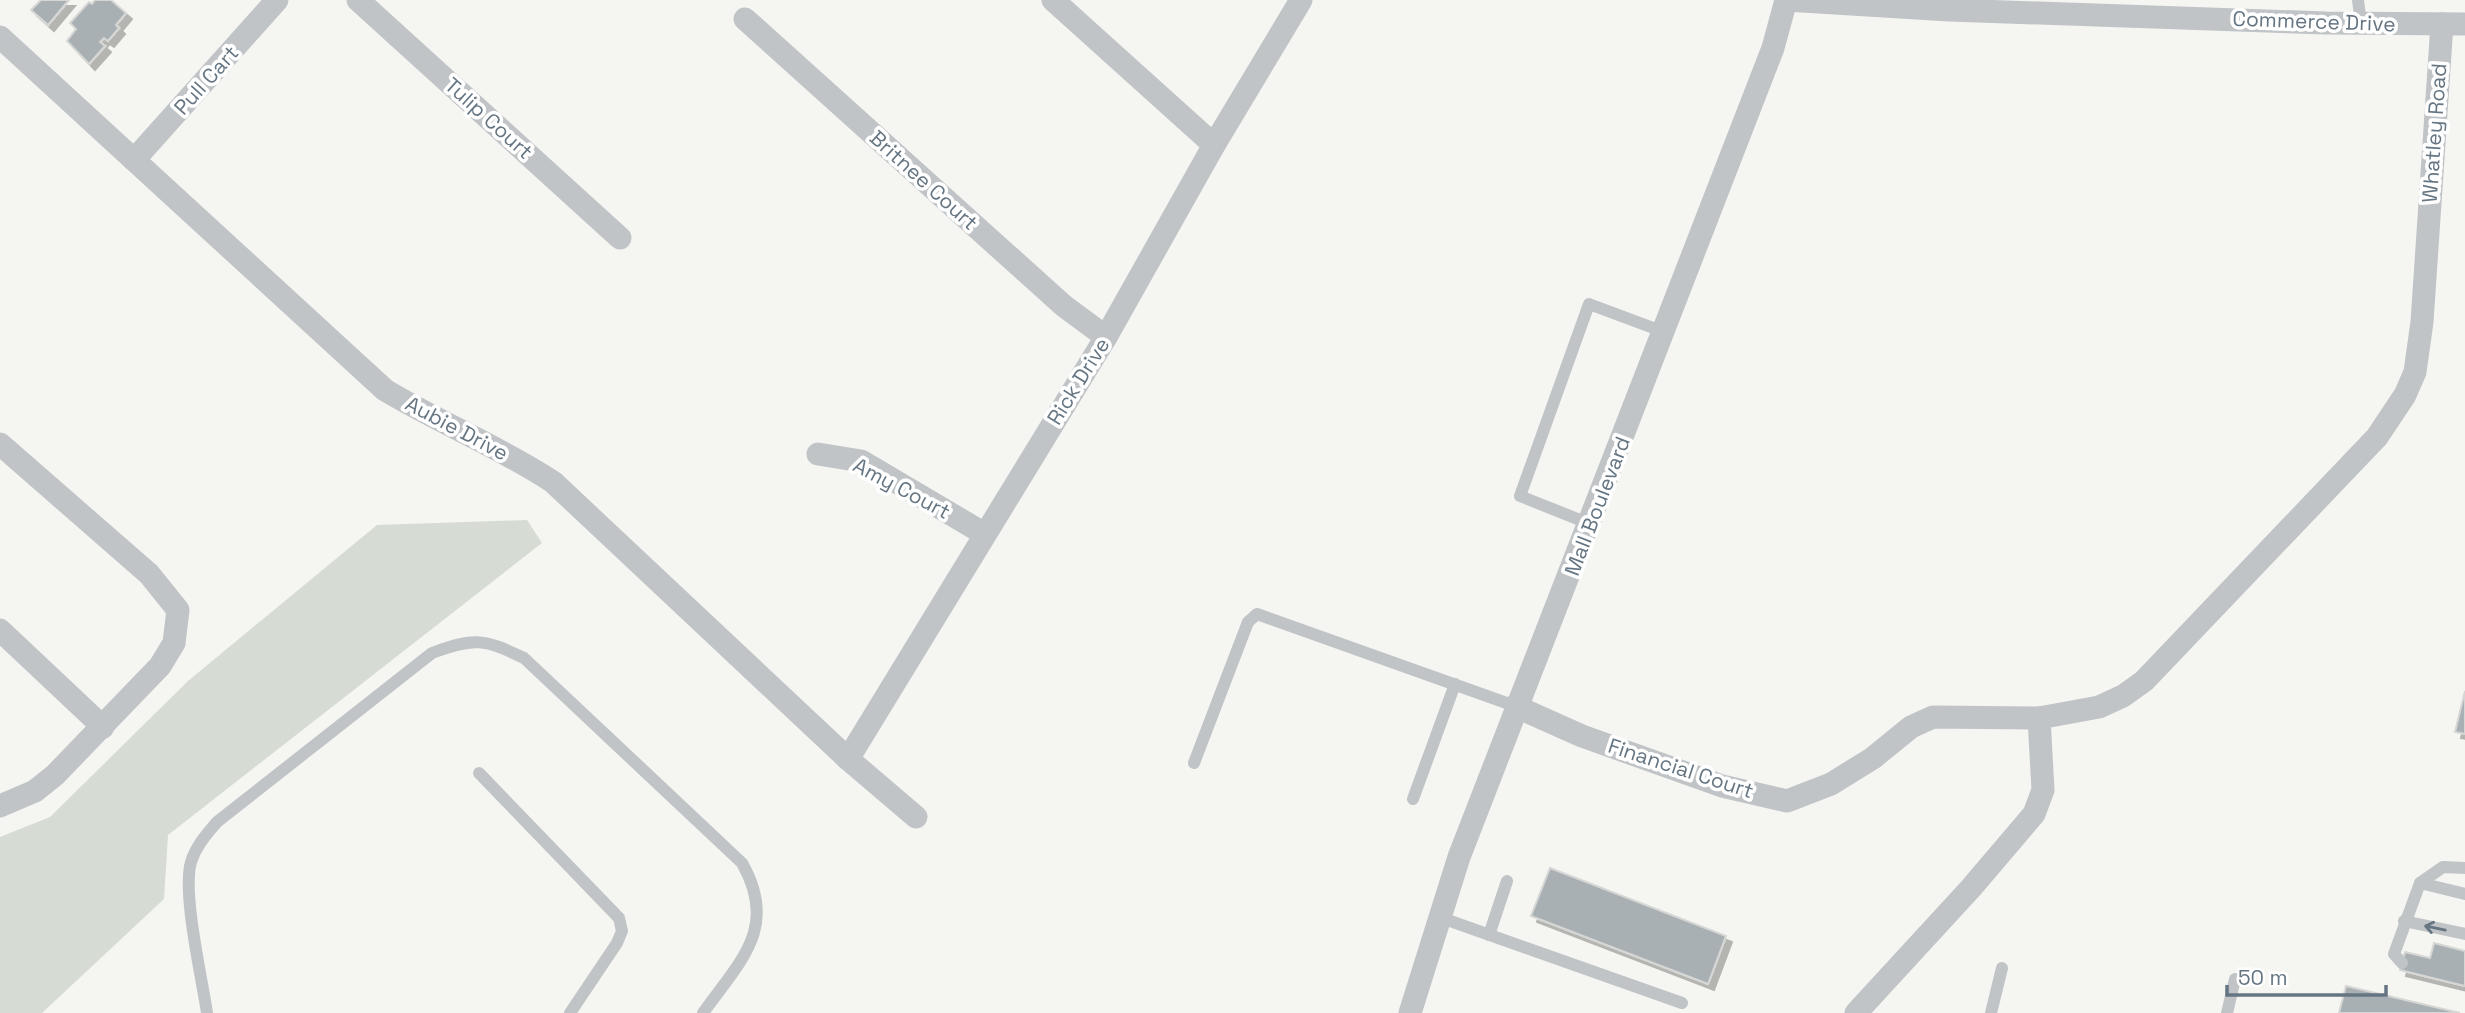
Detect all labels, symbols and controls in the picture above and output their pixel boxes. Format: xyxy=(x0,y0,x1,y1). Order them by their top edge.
street label: Commerce Drive xyxy=(2232,5,2396,37)
street label: Pull Cart xyxy=(168,40,244,120)
street label: Whatley Road xyxy=(2416,62,2452,204)
street label: Tulip Court xyxy=(439,71,539,165)
street label: Britnee Court xyxy=(864,124,984,236)
street label: Rick Drive xyxy=(1041,332,1115,430)
street label: Aubie Drive xyxy=(401,390,513,466)
street label: Mall Boulevard xyxy=(1558,433,1636,579)
street label: Amy Court xyxy=(849,451,955,525)
street label: Financial Court xyxy=(1605,732,1757,804)
one-way arrow xyxy=(2424,920,2447,934)
scale bar xyxy=(2227,954,2386,998)
text: 50 m xyxy=(2238,964,2288,991)

